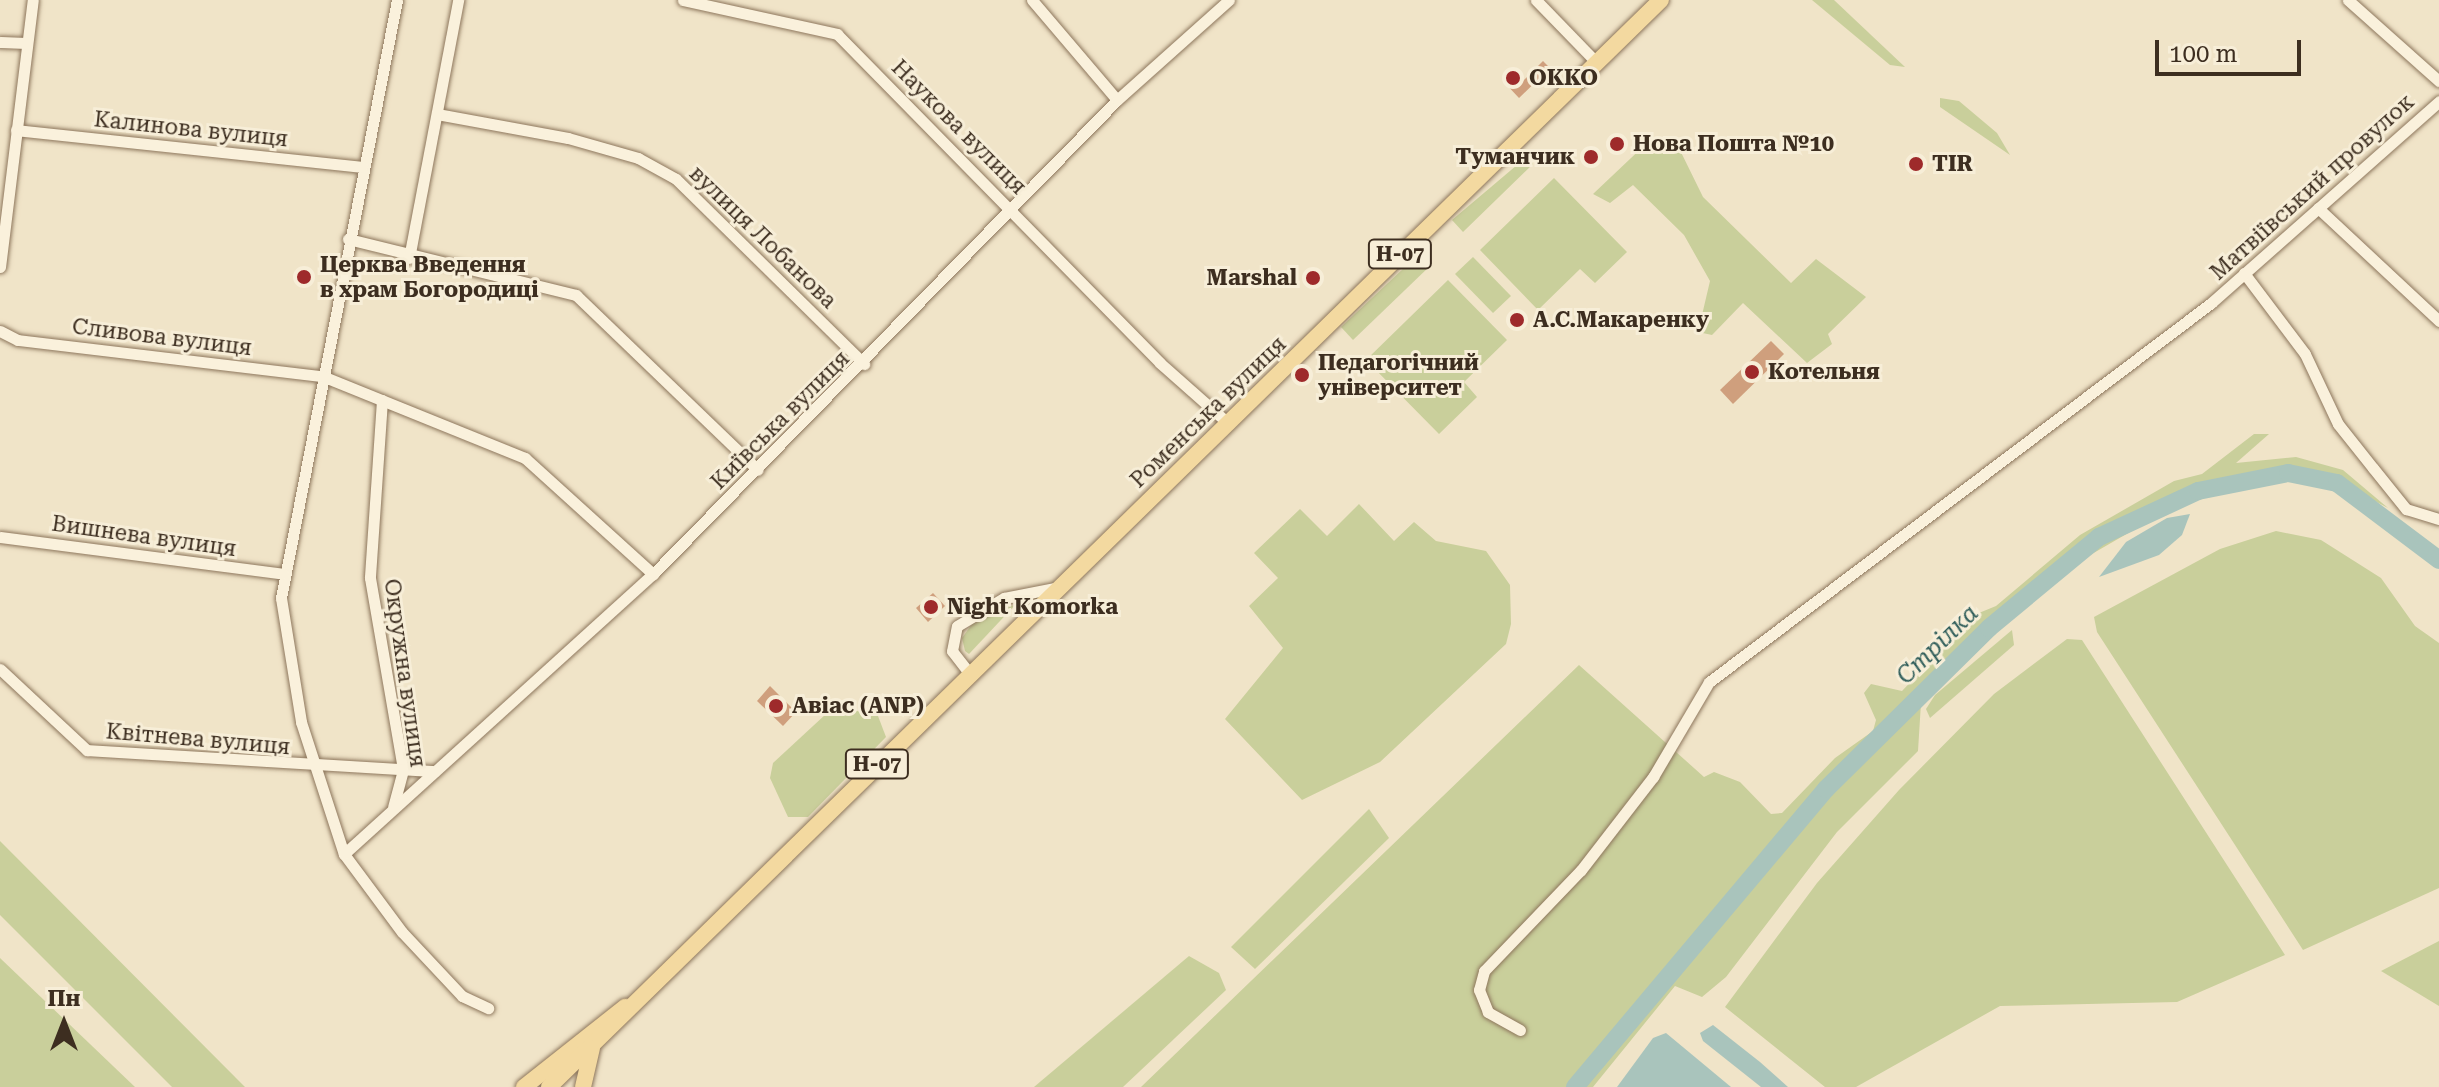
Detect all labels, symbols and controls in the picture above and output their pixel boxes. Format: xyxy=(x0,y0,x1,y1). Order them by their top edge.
scale bar xyxy=(2159,24,2305,74)
text: 100 m xyxy=(2169,40,2237,68)
street label: Наукова вулиця xyxy=(886,54,1032,200)
place label: ОККО xyxy=(1529,65,1598,91)
marker: ОККО xyxy=(1504,69,1522,87)
street label: Матвіївський провулок xyxy=(2205,88,2419,286)
street label: Калинова вулиця xyxy=(93,106,289,152)
place label: Нова Пошта №10 xyxy=(1633,131,1834,157)
marker: Нова Пошта №10 xyxy=(1608,135,1626,153)
place label: Туманчик xyxy=(1455,144,1575,170)
marker: Туманчик xyxy=(1582,148,1600,166)
place label: TIR xyxy=(1932,151,1973,177)
marker: TIR xyxy=(1907,155,1925,173)
street label: вулиця Лобанова xyxy=(684,160,842,314)
road number: Н-07 xyxy=(1366,238,1434,270)
place label: Церква Введення в храм Богородиці xyxy=(320,251,539,302)
place label: Marshal xyxy=(1207,265,1297,291)
marker: Церква Введення в храм Богородиці xyxy=(295,268,313,286)
marker: Marshal xyxy=(1304,269,1322,287)
place label: А.С.Макаренку xyxy=(1533,307,1709,333)
marker: А.С.Макаренку xyxy=(1508,311,1526,329)
street label: Сливова вулиця xyxy=(71,313,253,361)
street label: Роменська вулиця xyxy=(1125,331,1291,493)
street label: Київська вулиця xyxy=(705,345,855,495)
place label: Педагогічний університет xyxy=(1318,349,1479,400)
place label: Котельня xyxy=(1768,359,1880,385)
marker: Котельня xyxy=(1743,363,1761,381)
marker: Педагогічний університет xyxy=(1293,366,1311,384)
street label: Вишнева вулиця xyxy=(50,510,238,562)
street label: Окружна вулиця xyxy=(379,577,431,769)
place label: Night Komorka xyxy=(947,594,1118,620)
marker: Night Komorka xyxy=(922,598,940,616)
water label: Стрілка xyxy=(1891,599,1985,691)
place label: Авіас (ANP) xyxy=(792,693,923,719)
marker: Авіас (ANP) xyxy=(767,697,785,715)
street label: Квітнева вулиця xyxy=(105,718,291,760)
road number: Н-07 xyxy=(843,748,911,780)
north arrow xyxy=(24,983,104,1063)
text: Пн xyxy=(48,986,80,1011)

